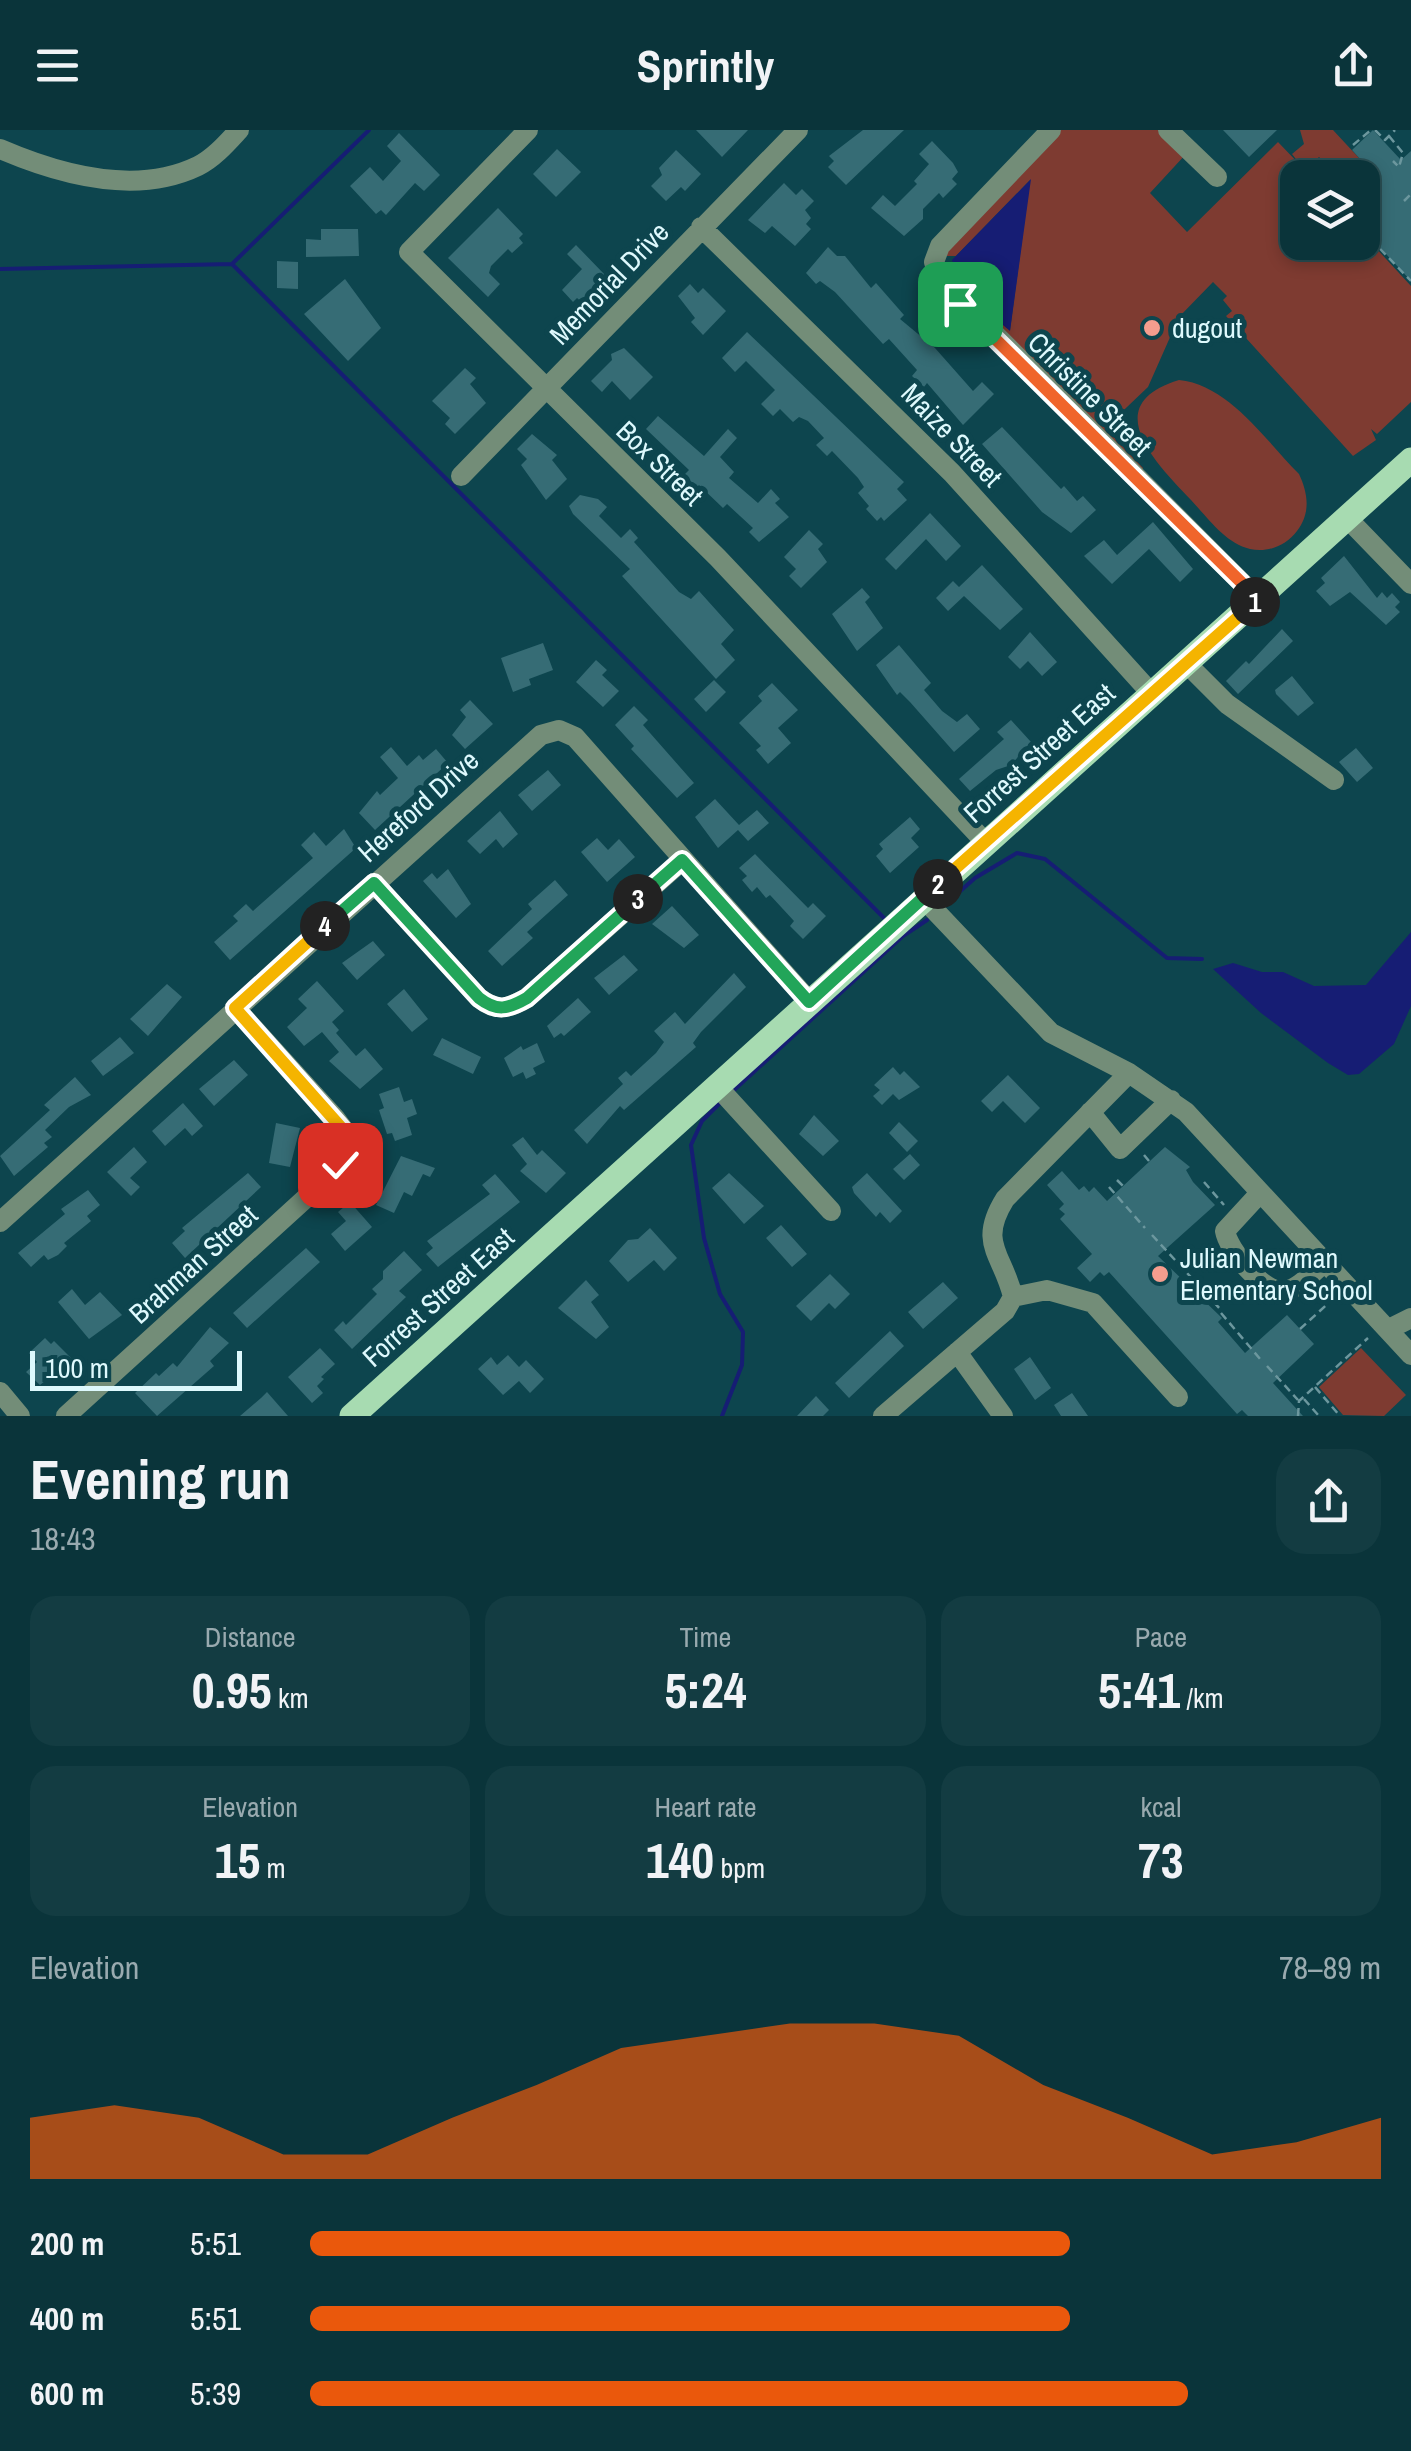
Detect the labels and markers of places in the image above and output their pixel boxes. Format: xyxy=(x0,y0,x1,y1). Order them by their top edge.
pin xyxy=(918,262,1003,347)
place label: dugout xyxy=(1172,309,1242,347)
marker: dugout xyxy=(1141,317,1163,339)
pin: 1 xyxy=(1230,577,1280,627)
pin: 2 xyxy=(913,859,963,909)
pin: 3 xyxy=(613,874,663,924)
pin: 4 xyxy=(300,901,350,951)
pin xyxy=(298,1123,383,1208)
place label: Julian Newman Elementary School xyxy=(1180,1239,1373,1309)
marker: Julian Newman Elementary School xyxy=(1149,1263,1171,1285)

